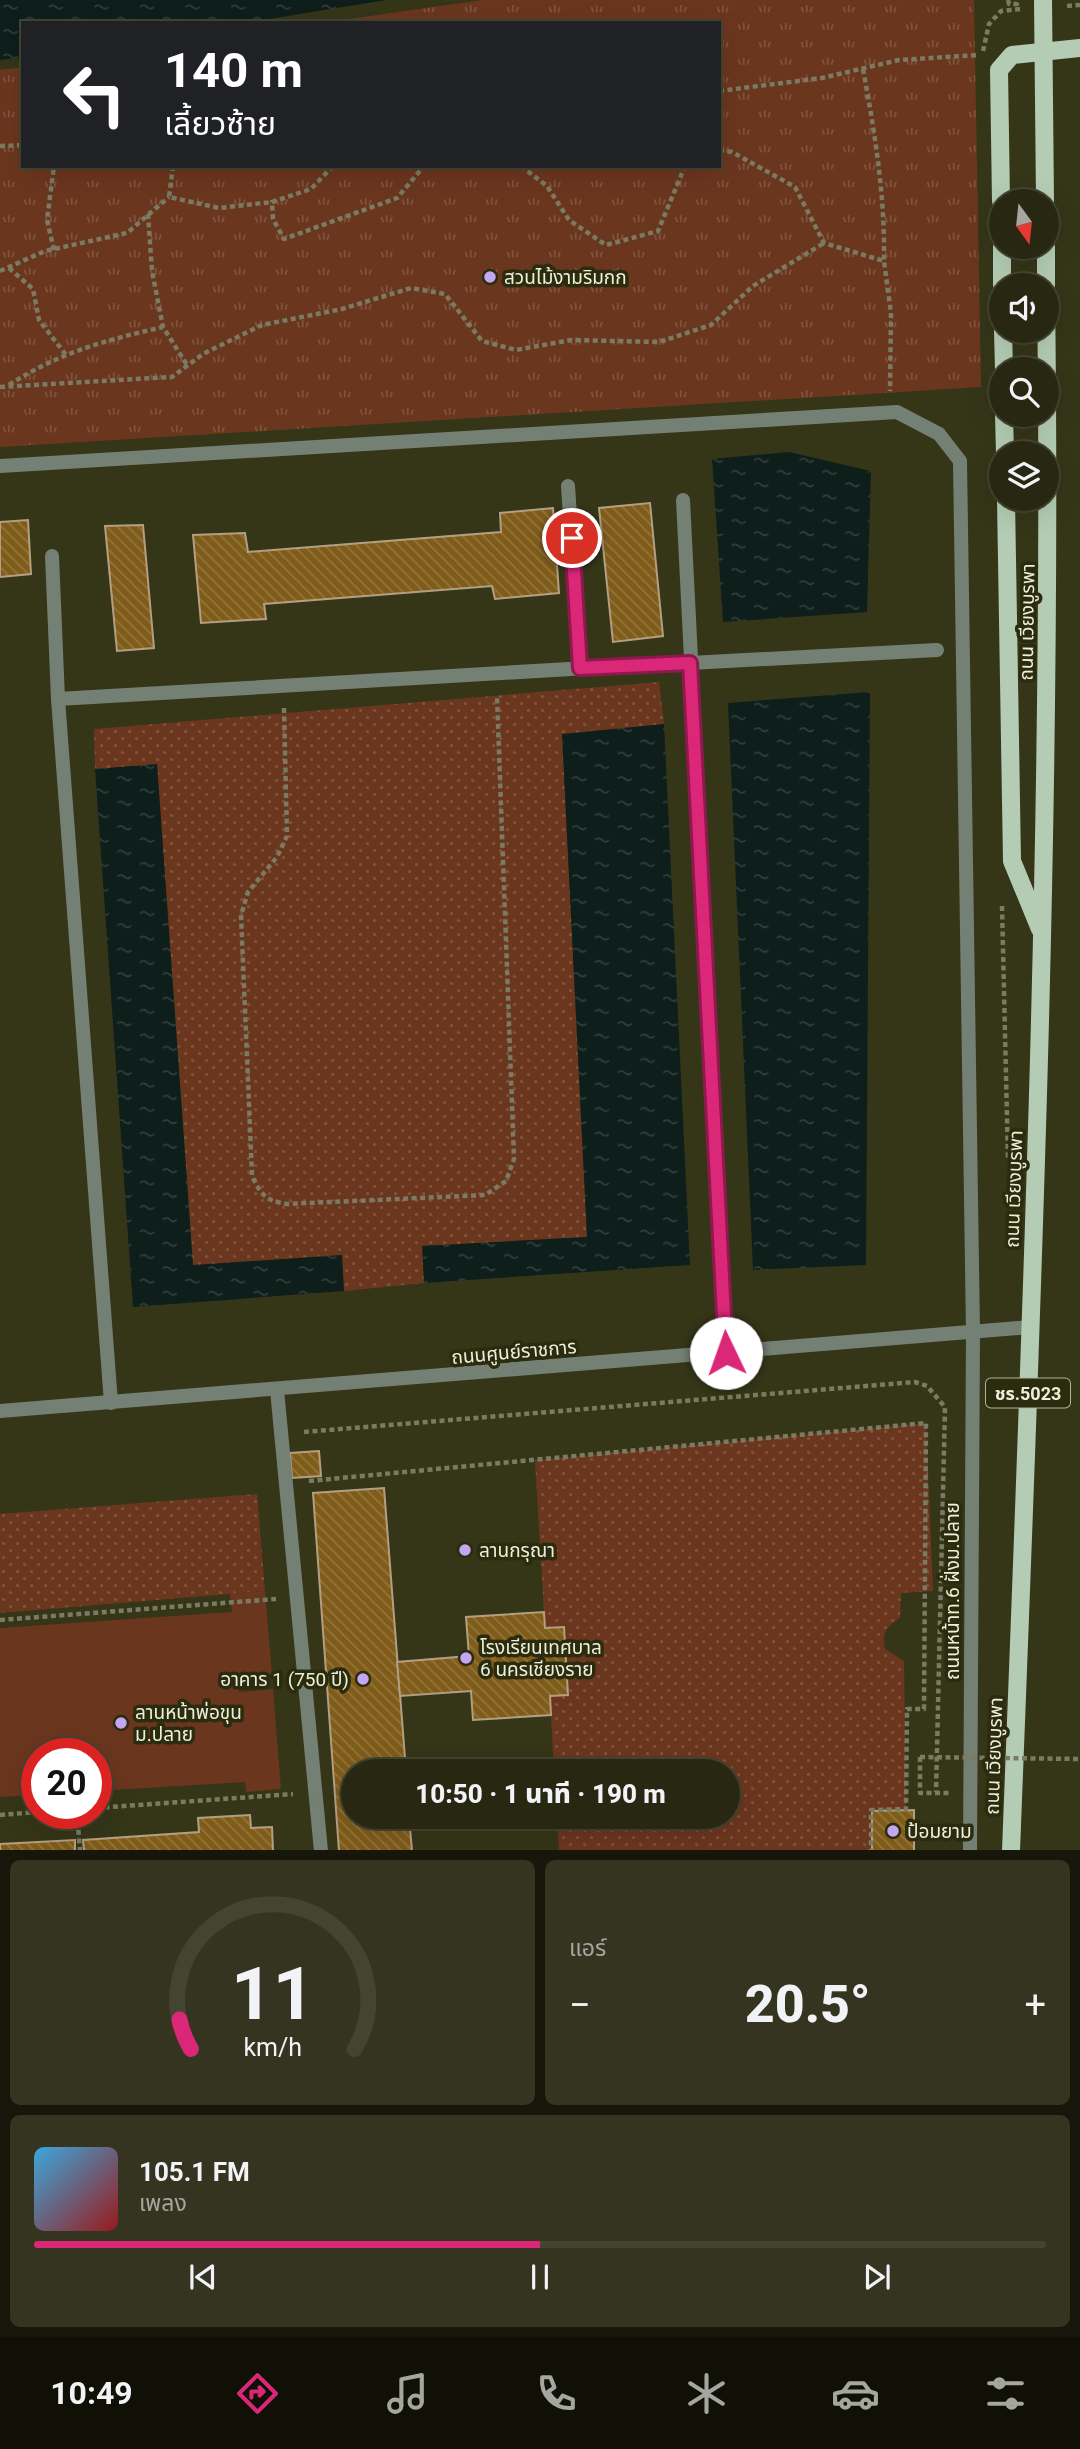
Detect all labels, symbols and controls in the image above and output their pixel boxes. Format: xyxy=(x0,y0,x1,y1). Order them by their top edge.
text: 140 m xyxy=(164,42,303,99)
icon: left xyxy=(49,49,140,140)
text: เลี้ยวซ้าย xyxy=(164,105,276,143)
north arrow xyxy=(989,189,1059,259)
map controls xyxy=(989,189,1059,511)
place label: สวนไม้งามริมกก xyxy=(504,266,627,289)
marker: สวนไม้งามริมกก xyxy=(482,269,498,285)
button: sound xyxy=(989,273,1059,343)
button: search xyxy=(989,357,1059,427)
button: layers xyxy=(989,441,1059,511)
pin xyxy=(542,508,602,568)
icon: arrive xyxy=(553,519,591,557)
street label: ถนน เวียงบูรพา xyxy=(1014,563,1041,681)
street label: ถนน เวียงบูรพา xyxy=(1000,1130,1029,1248)
position arrow xyxy=(689,1316,763,1390)
street label: ถนนศูนย์ราชการ xyxy=(451,1335,578,1370)
road number: ชร.5023 xyxy=(986,1378,1070,1408)
street label: ถนนหน้าท.6 ฝั่งม.ปลาย xyxy=(939,1502,964,1680)
place label: ลานกรุณา xyxy=(479,1539,555,1562)
marker: ลานกรุณา xyxy=(457,1542,473,1558)
place label: โรงเรียนเทศบาล 6 นครเชียงราย xyxy=(480,1636,602,1681)
marker: โรงเรียนเทศบาล 6 นครเชียงราย xyxy=(458,1650,474,1666)
place label: อาคาร 1 (750 ปี) xyxy=(220,1668,349,1691)
marker: อาคาร 1 (750 ปี) xyxy=(355,1671,371,1687)
street label: ถนน เวียงบูรพา xyxy=(980,1697,1009,1815)
place label: ลานหน้าพ่อขุน ม.ปลาย xyxy=(135,1701,242,1746)
marker: ลานหน้าพ่อขุน ม.ปลาย xyxy=(113,1715,129,1731)
speed limit sign: 20 xyxy=(21,1738,112,1829)
text: 10:50 · 1 นาที · 190 m xyxy=(415,1779,666,1809)
place label: ป้อมยาม xyxy=(907,1820,972,1843)
marker: ป้อมยาม xyxy=(885,1823,901,1839)
text: แอร์ xyxy=(569,1935,606,1962)
text: 11 xyxy=(231,1951,314,2037)
text: 20.5° xyxy=(745,1974,871,2035)
text: − xyxy=(569,1983,591,2027)
text: + xyxy=(1024,1983,1046,2027)
text: km/h xyxy=(243,2032,302,2061)
text: 105.1 FM xyxy=(139,2157,250,2187)
text: เพลง xyxy=(139,2190,187,2217)
icon: previous xyxy=(184,2258,222,2296)
icon: pause xyxy=(521,2258,559,2296)
icon: next xyxy=(858,2258,896,2296)
icon: directions xyxy=(233,2369,282,2418)
icon: music xyxy=(383,2369,432,2418)
icon: phone xyxy=(532,2369,581,2418)
icon: climate xyxy=(682,2369,731,2418)
icon: car xyxy=(831,2369,880,2418)
icon: filters xyxy=(981,2369,1030,2418)
text: 10:49 xyxy=(50,2374,133,2412)

